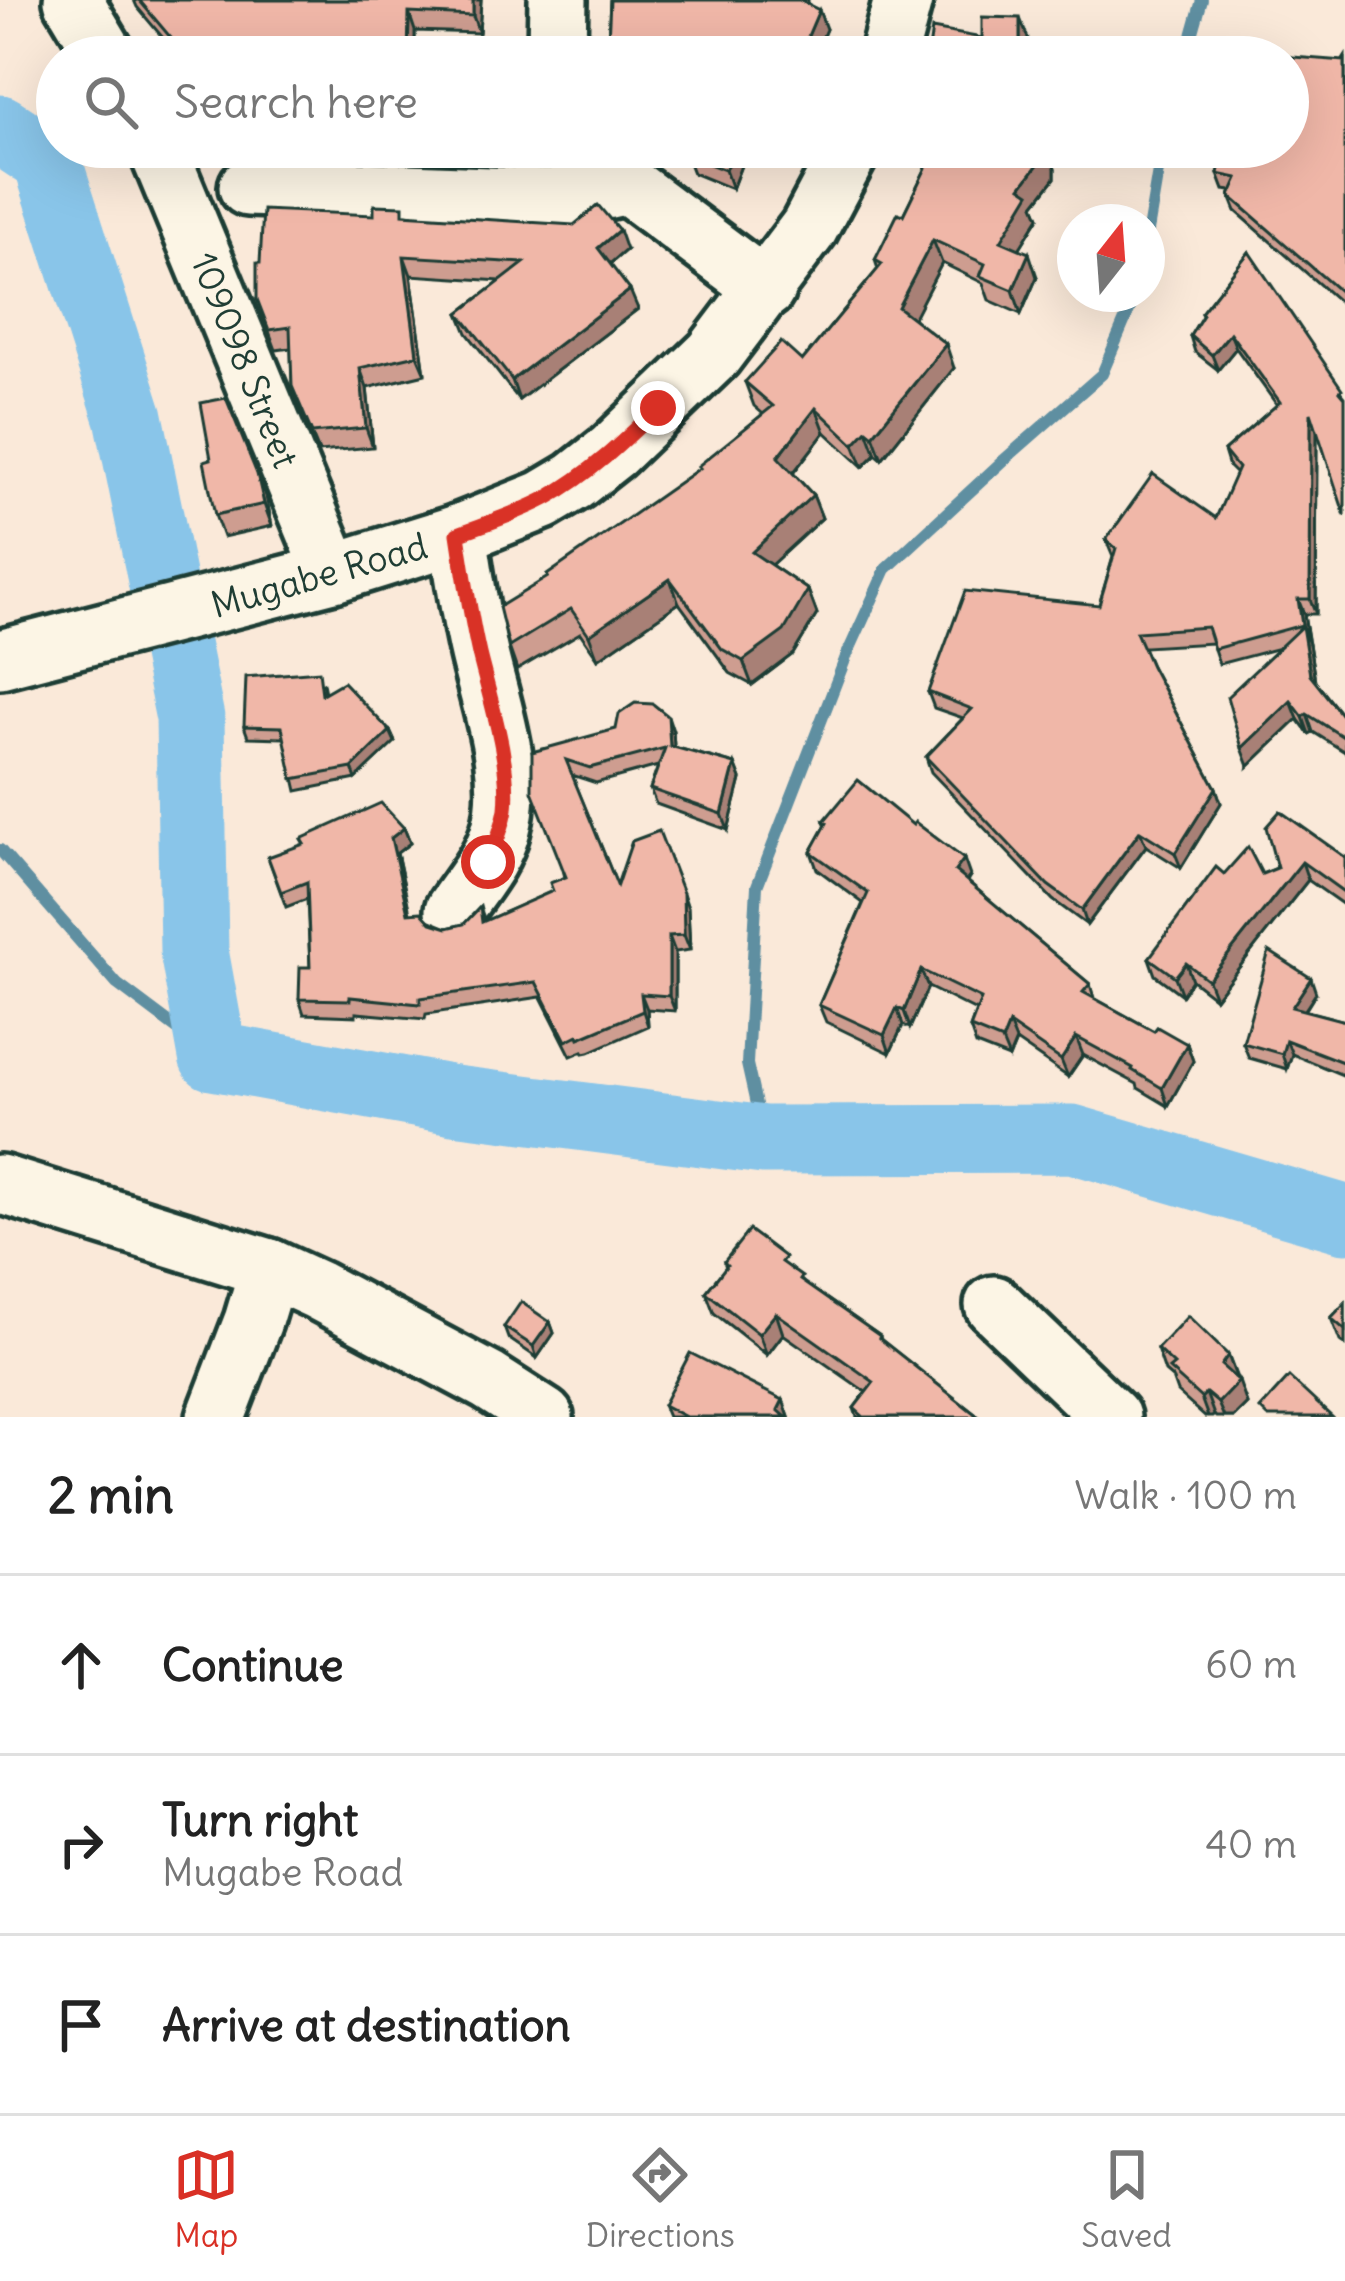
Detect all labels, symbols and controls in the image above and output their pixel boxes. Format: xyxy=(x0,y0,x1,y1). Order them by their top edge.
search box xyxy=(36,36,1309,168)
icon: search xyxy=(78,69,144,135)
text: Search here xyxy=(174,74,418,130)
north arrow xyxy=(1057,204,1165,312)
street label: 109098 Street xyxy=(181,246,308,475)
route end xyxy=(631,381,685,435)
street label: Mugabe Road xyxy=(206,523,432,628)
route start xyxy=(461,835,515,889)
text: 2 min xyxy=(48,1463,174,1527)
text: Walk · 100 m xyxy=(1074,1471,1297,1520)
icon: ahead xyxy=(48,1632,114,1698)
text: Continue xyxy=(162,1637,344,1693)
text: 60 m xyxy=(1205,1640,1297,1689)
text: Turn right xyxy=(162,1792,358,1848)
icon: right xyxy=(48,1812,114,1878)
text: 40 m xyxy=(1205,1820,1297,1869)
text: Mugabe Road xyxy=(162,1848,403,1897)
icon: arrive xyxy=(48,1992,114,2058)
text: Arrive at destination xyxy=(162,1997,571,2053)
tab: Map xyxy=(173,2142,239,2256)
tab: Directions xyxy=(586,2142,735,2256)
tab: Saved xyxy=(1081,2142,1172,2256)

